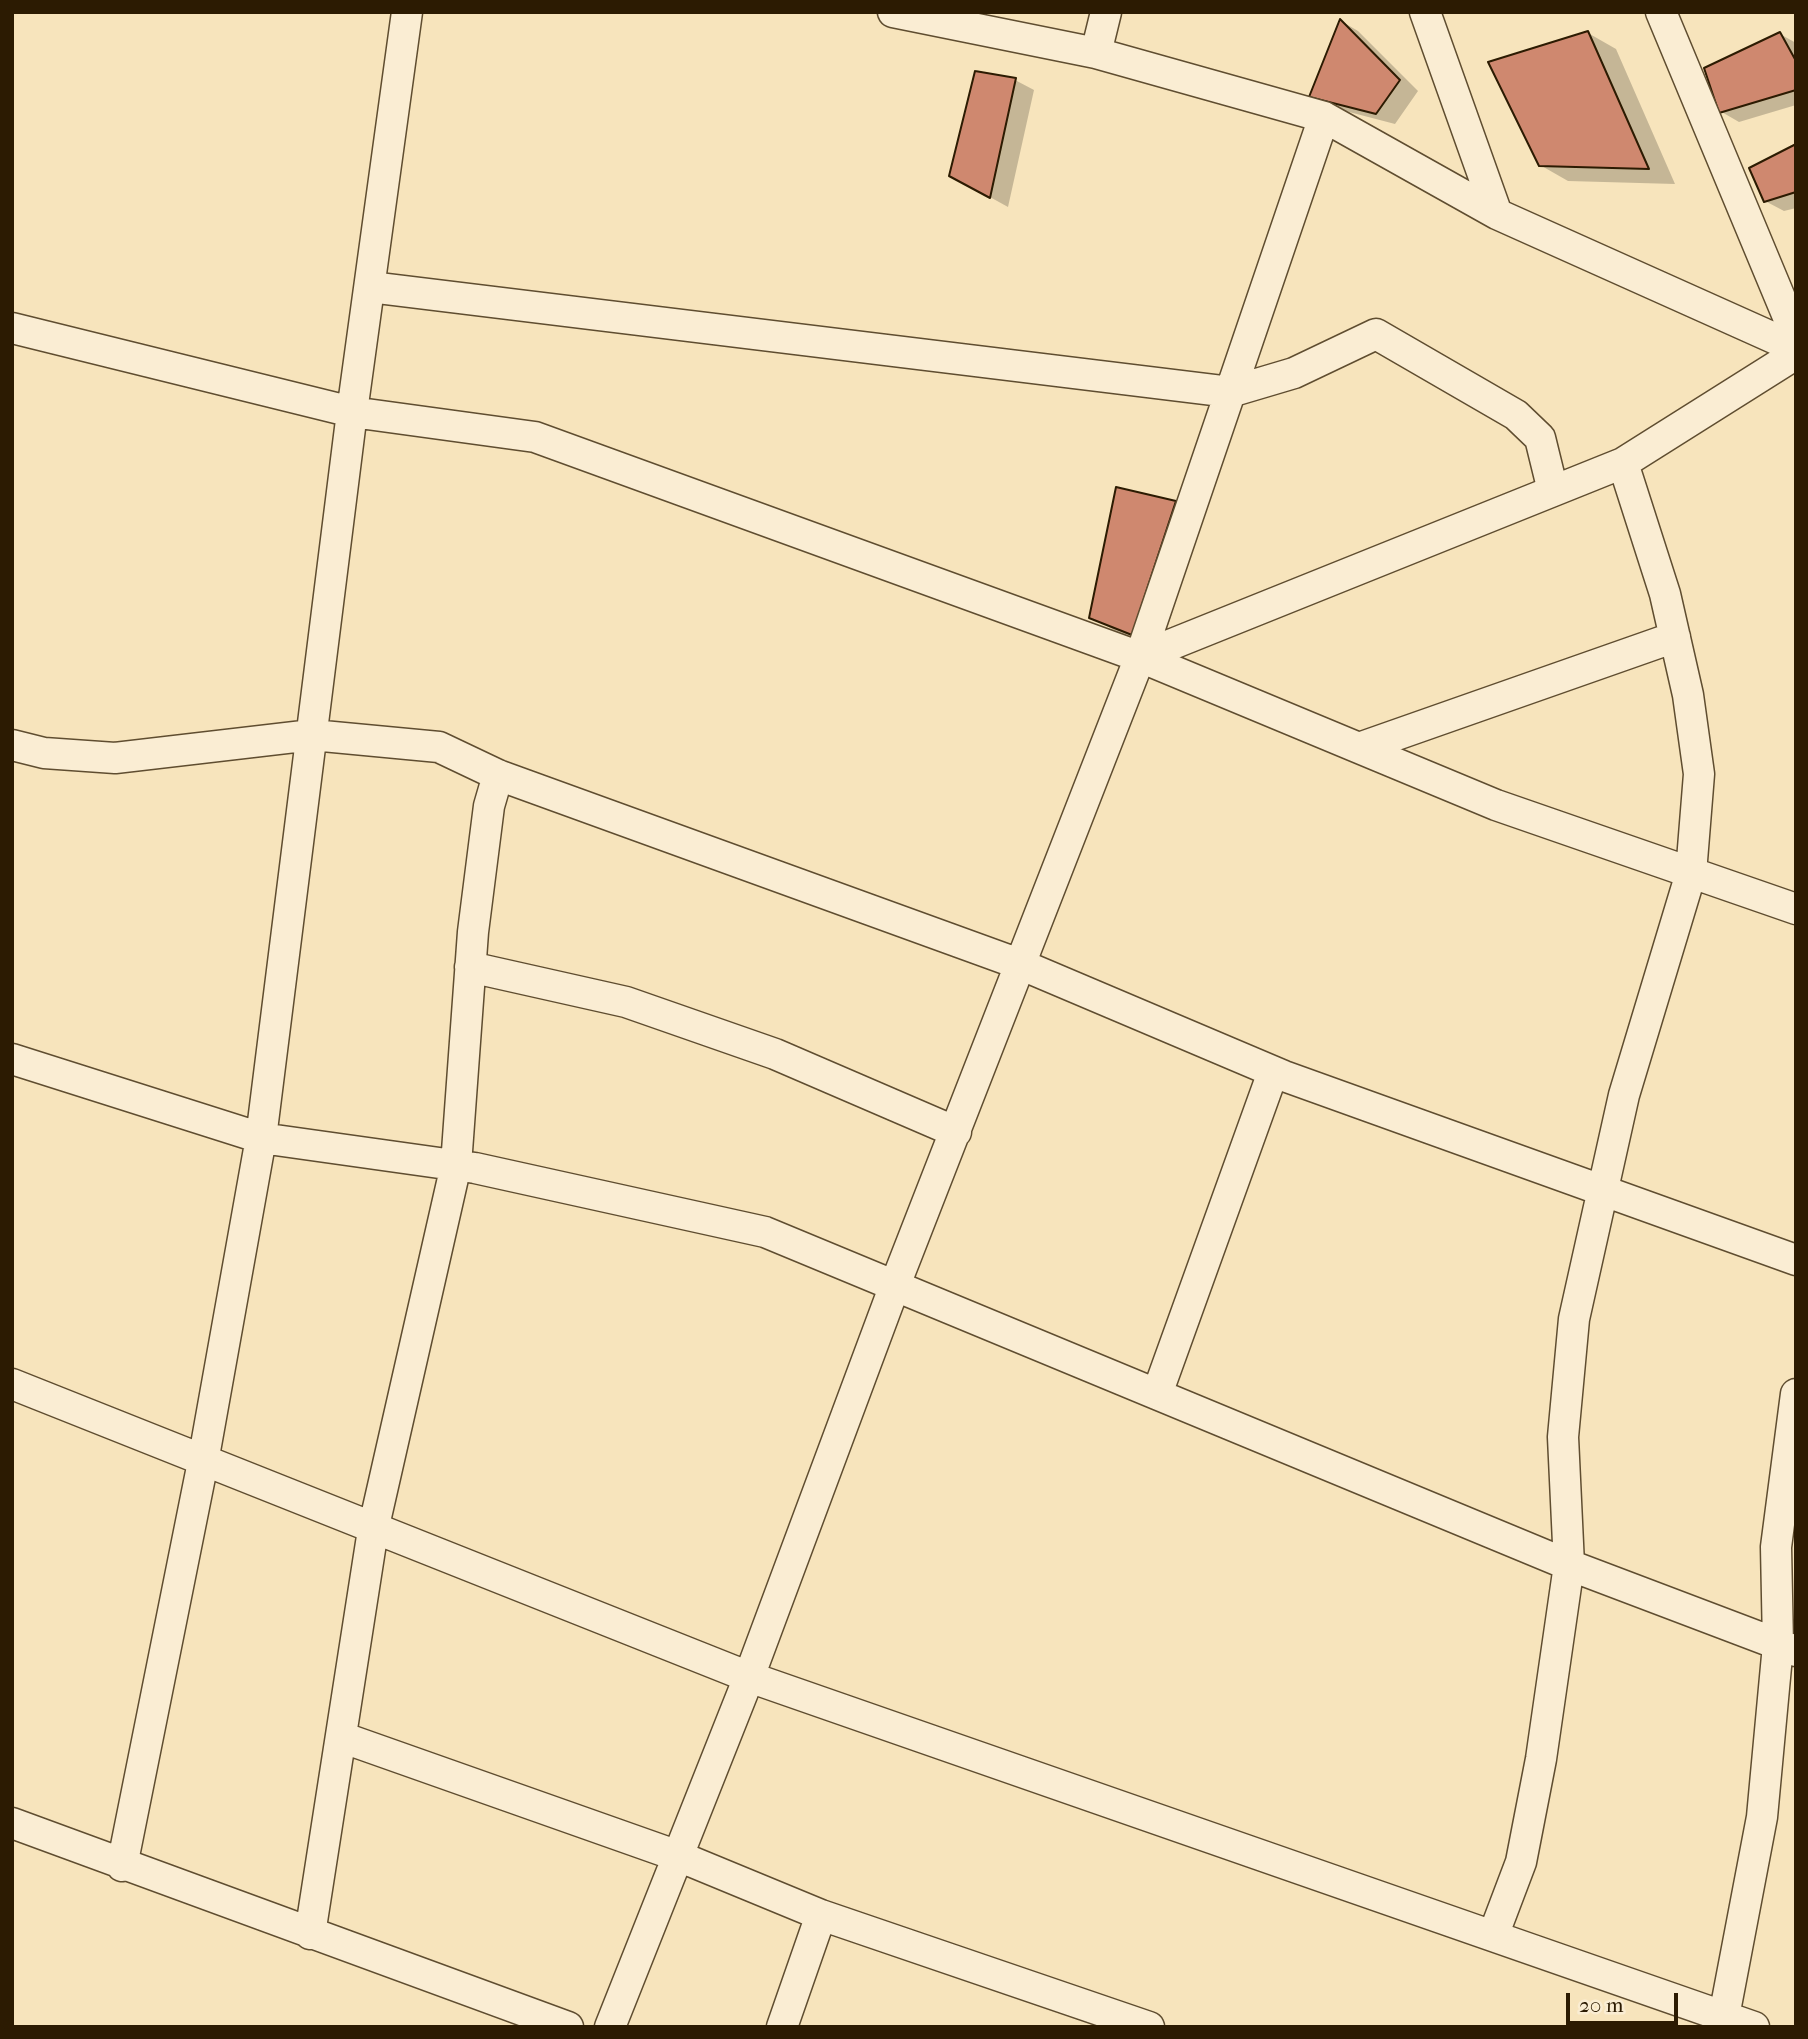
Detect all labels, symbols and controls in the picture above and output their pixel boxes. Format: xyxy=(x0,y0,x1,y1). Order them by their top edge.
scale bar xyxy=(1570,1980,1682,2024)
text: 20 m xyxy=(1579,1993,1623,2017)

